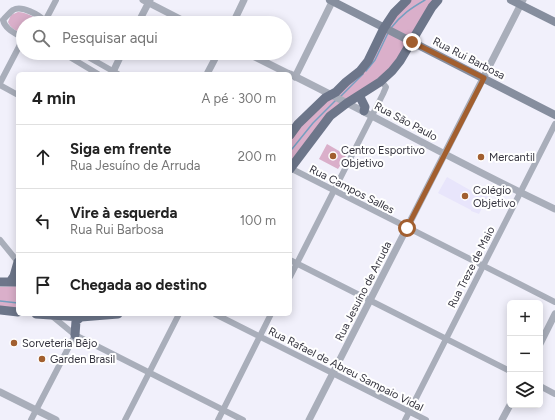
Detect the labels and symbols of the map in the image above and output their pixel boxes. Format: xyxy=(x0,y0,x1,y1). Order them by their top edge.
route end xyxy=(403,33,421,51)
street label: Rua Rui Barbosa xyxy=(431,35,507,82)
street label: Rua São Paulo xyxy=(372,99,440,144)
place label: Centro Esportivo Objetivo xyxy=(341,144,425,170)
marker: Centro Esportivo Objetivo xyxy=(328,151,338,161)
place label: Mercantil xyxy=(489,151,535,164)
marker: Mercantil xyxy=(476,152,486,162)
street label: Rua Campos Salles xyxy=(307,162,396,216)
place label: Colégio Objetivo xyxy=(473,184,516,210)
marker: Colégio Objetivo xyxy=(460,191,470,201)
route start xyxy=(398,219,416,237)
street label: Rua Treze de Maio xyxy=(445,224,498,310)
street label: Rua Jesuíno de Arruda xyxy=(333,239,394,343)
street label: Rua Rafael de Abreu Sampaio Vidal xyxy=(266,325,426,414)
place label: Sorveteria Bêjo xyxy=(22,337,97,350)
marker: Sorveteria Bêjo xyxy=(9,338,19,348)
place label: Garden Brasil xyxy=(50,353,115,366)
marker: Garden Brasil xyxy=(37,354,47,364)

